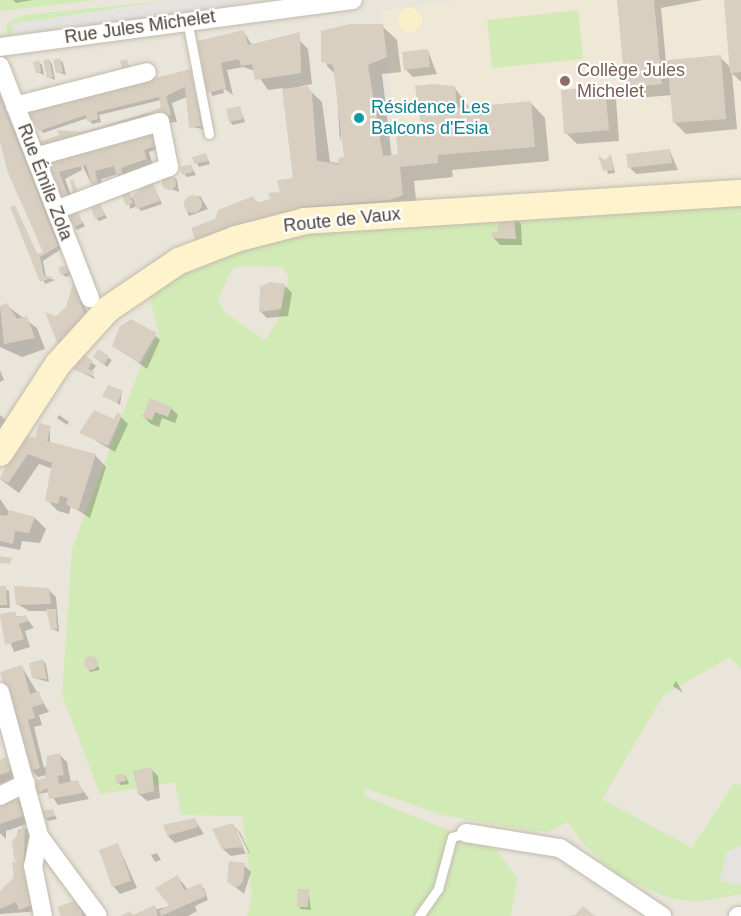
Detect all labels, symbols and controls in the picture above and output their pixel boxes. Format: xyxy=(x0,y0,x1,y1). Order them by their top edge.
street label: Rue Jules Michelet xyxy=(63,6,217,48)
place label: Collège Jules Michelet xyxy=(577,60,685,103)
marker: Collège Jules Michelet xyxy=(558,74,572,88)
place label: Résidence Les Balcons d'Esia xyxy=(371,97,490,140)
marker: Résidence Les Balcons d'Esia xyxy=(352,111,366,125)
street label: Rue Émile Zola xyxy=(13,121,77,243)
street label: Route de Vaux xyxy=(282,203,402,237)

